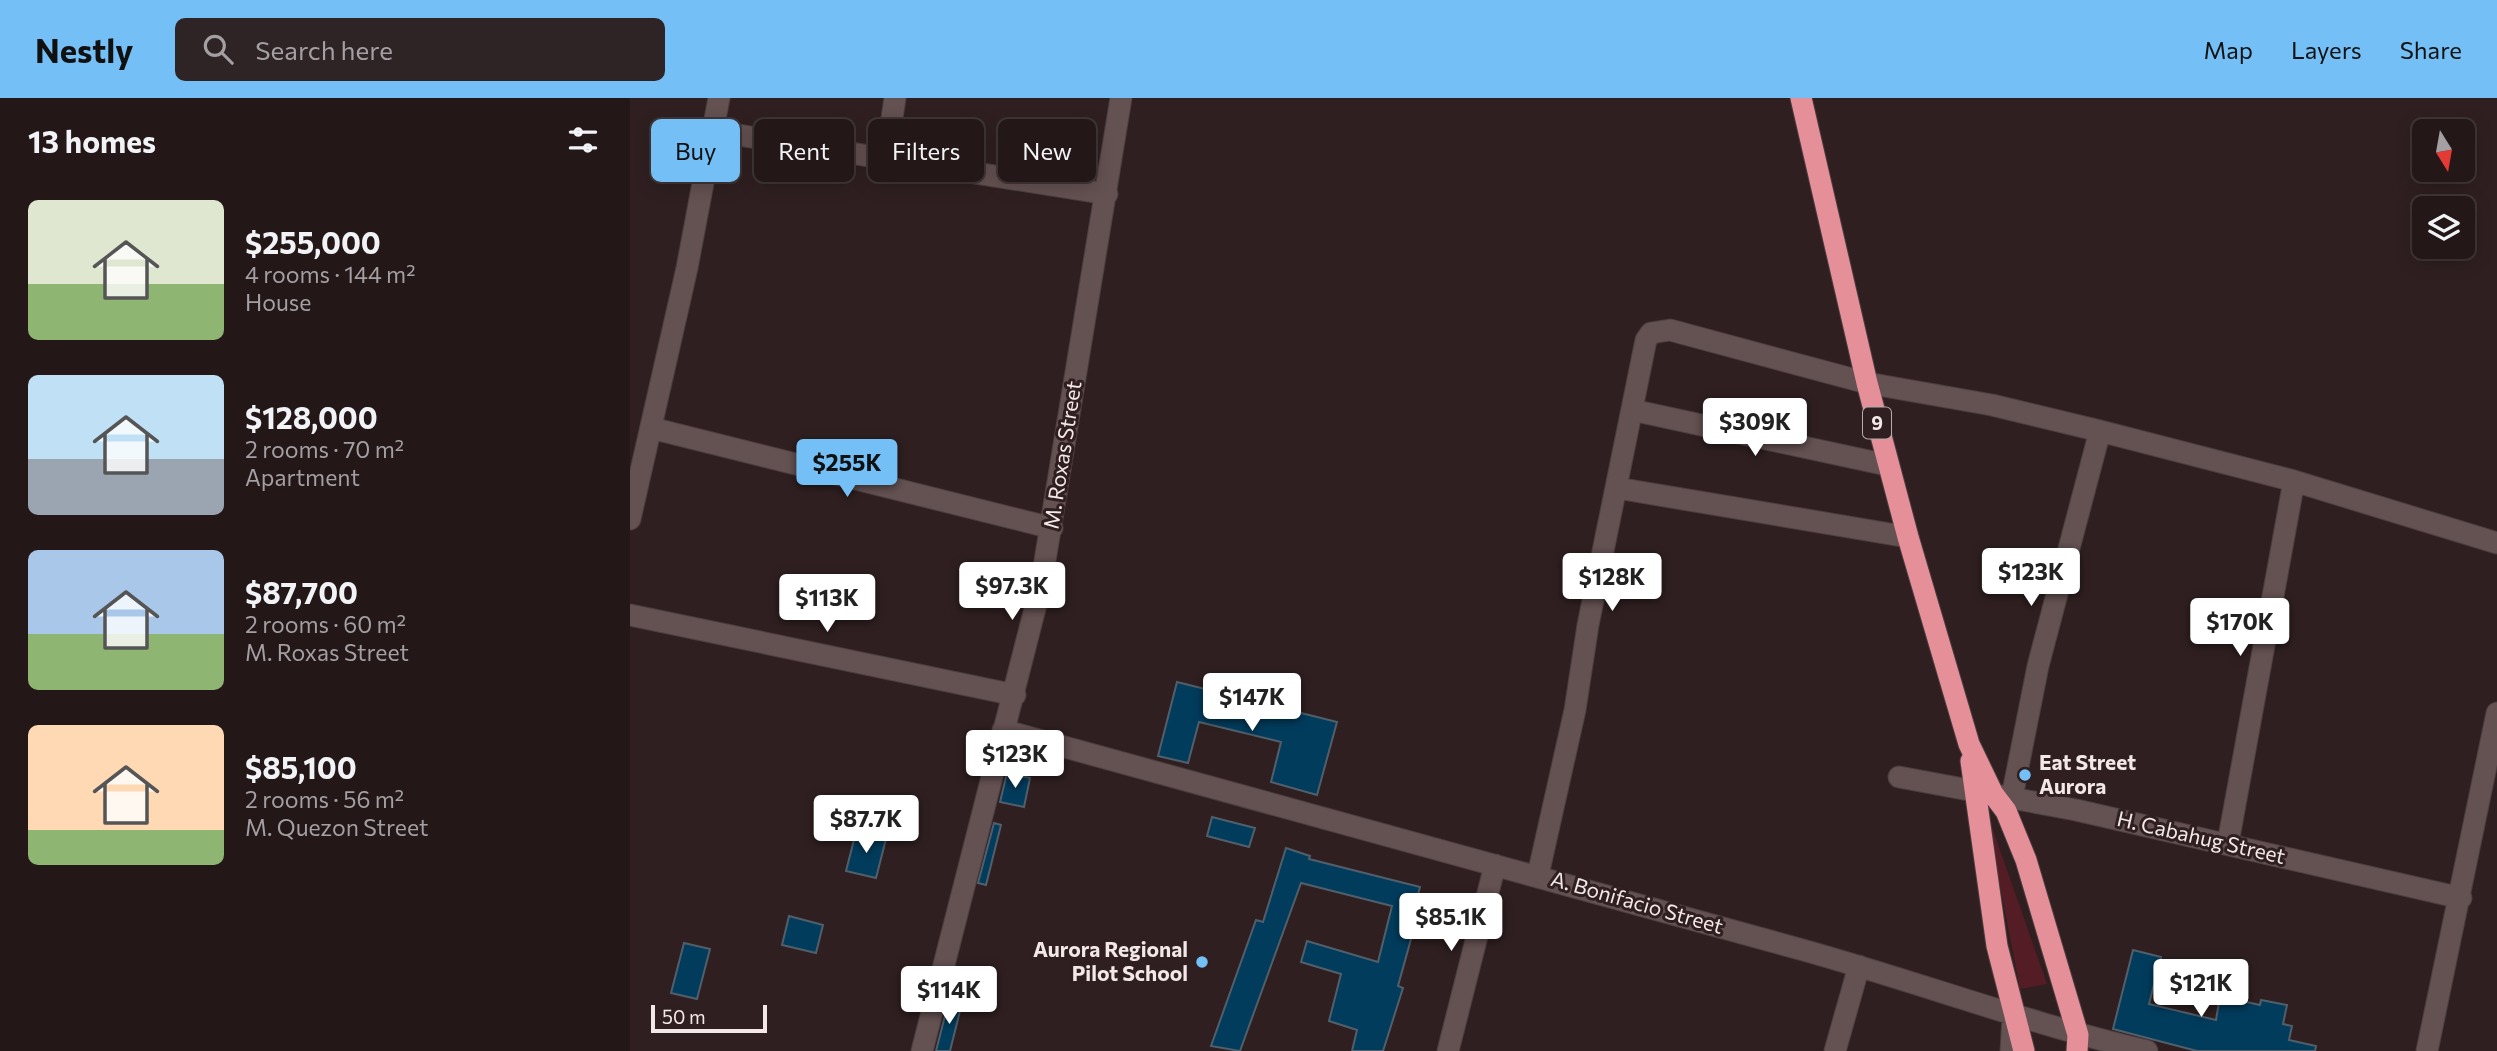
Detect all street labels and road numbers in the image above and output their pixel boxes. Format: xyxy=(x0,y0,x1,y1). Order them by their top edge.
street label: M. Roxas Street xyxy=(1037,379,1086,531)
road number: 9 xyxy=(1863,408,1891,438)
street label: H. Cabahug Street xyxy=(2115,805,2288,868)
street label: A. Bonifacio Street xyxy=(1549,865,1726,938)

